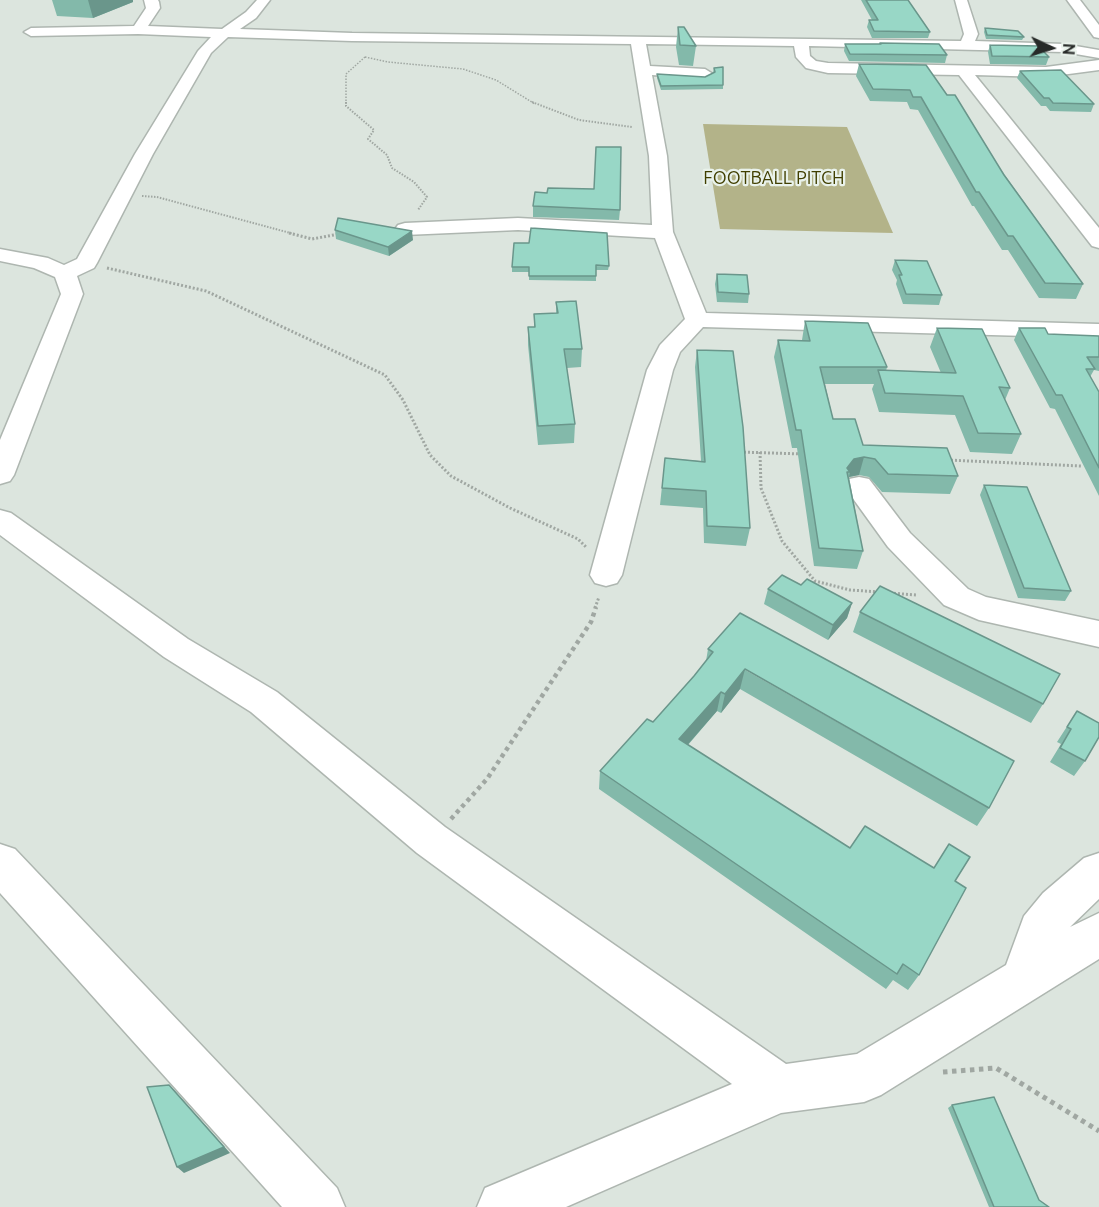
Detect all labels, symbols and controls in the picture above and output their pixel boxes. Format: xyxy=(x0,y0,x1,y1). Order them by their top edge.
north arrow xyxy=(1021,18,1081,78)
text: N xyxy=(1060,43,1078,56)
park label: FOOTBALL PITCH xyxy=(703,167,845,189)

